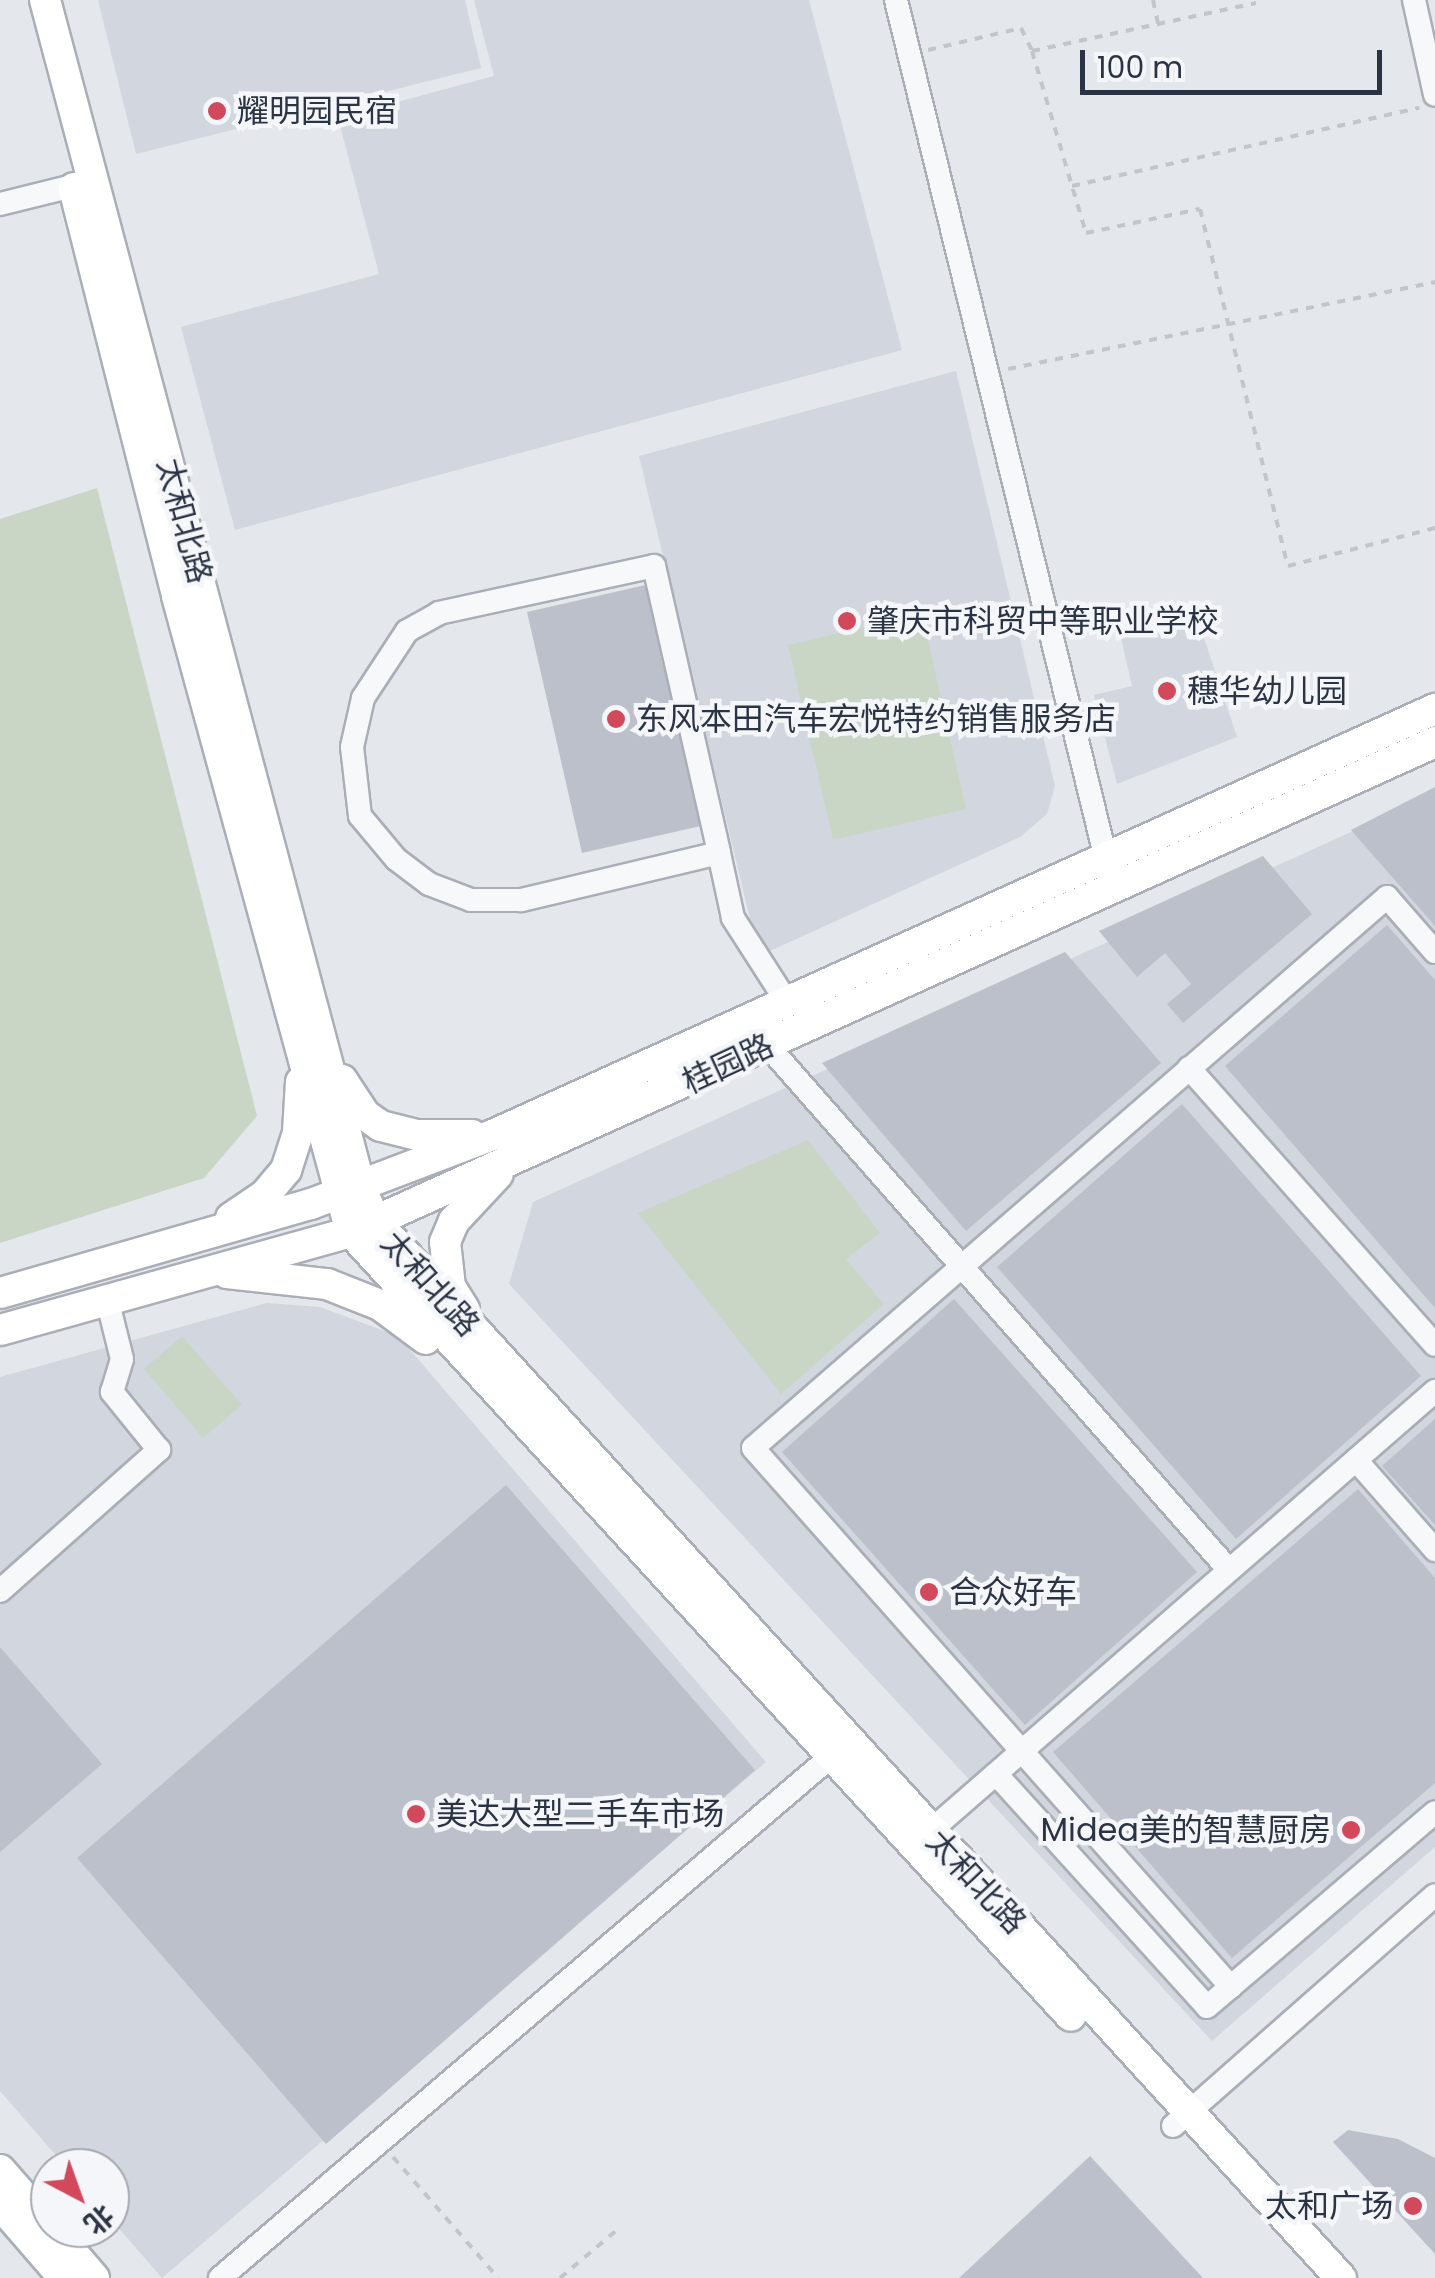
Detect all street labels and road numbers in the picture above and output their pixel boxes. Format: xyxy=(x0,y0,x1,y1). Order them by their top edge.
street label: 太和北路 xyxy=(149,454,219,588)
street label: 桂园路 xyxy=(676,1026,780,1102)
street label: 太和北路 xyxy=(373,1224,487,1344)
street label: 太和北路 xyxy=(918,1822,1034,1942)

